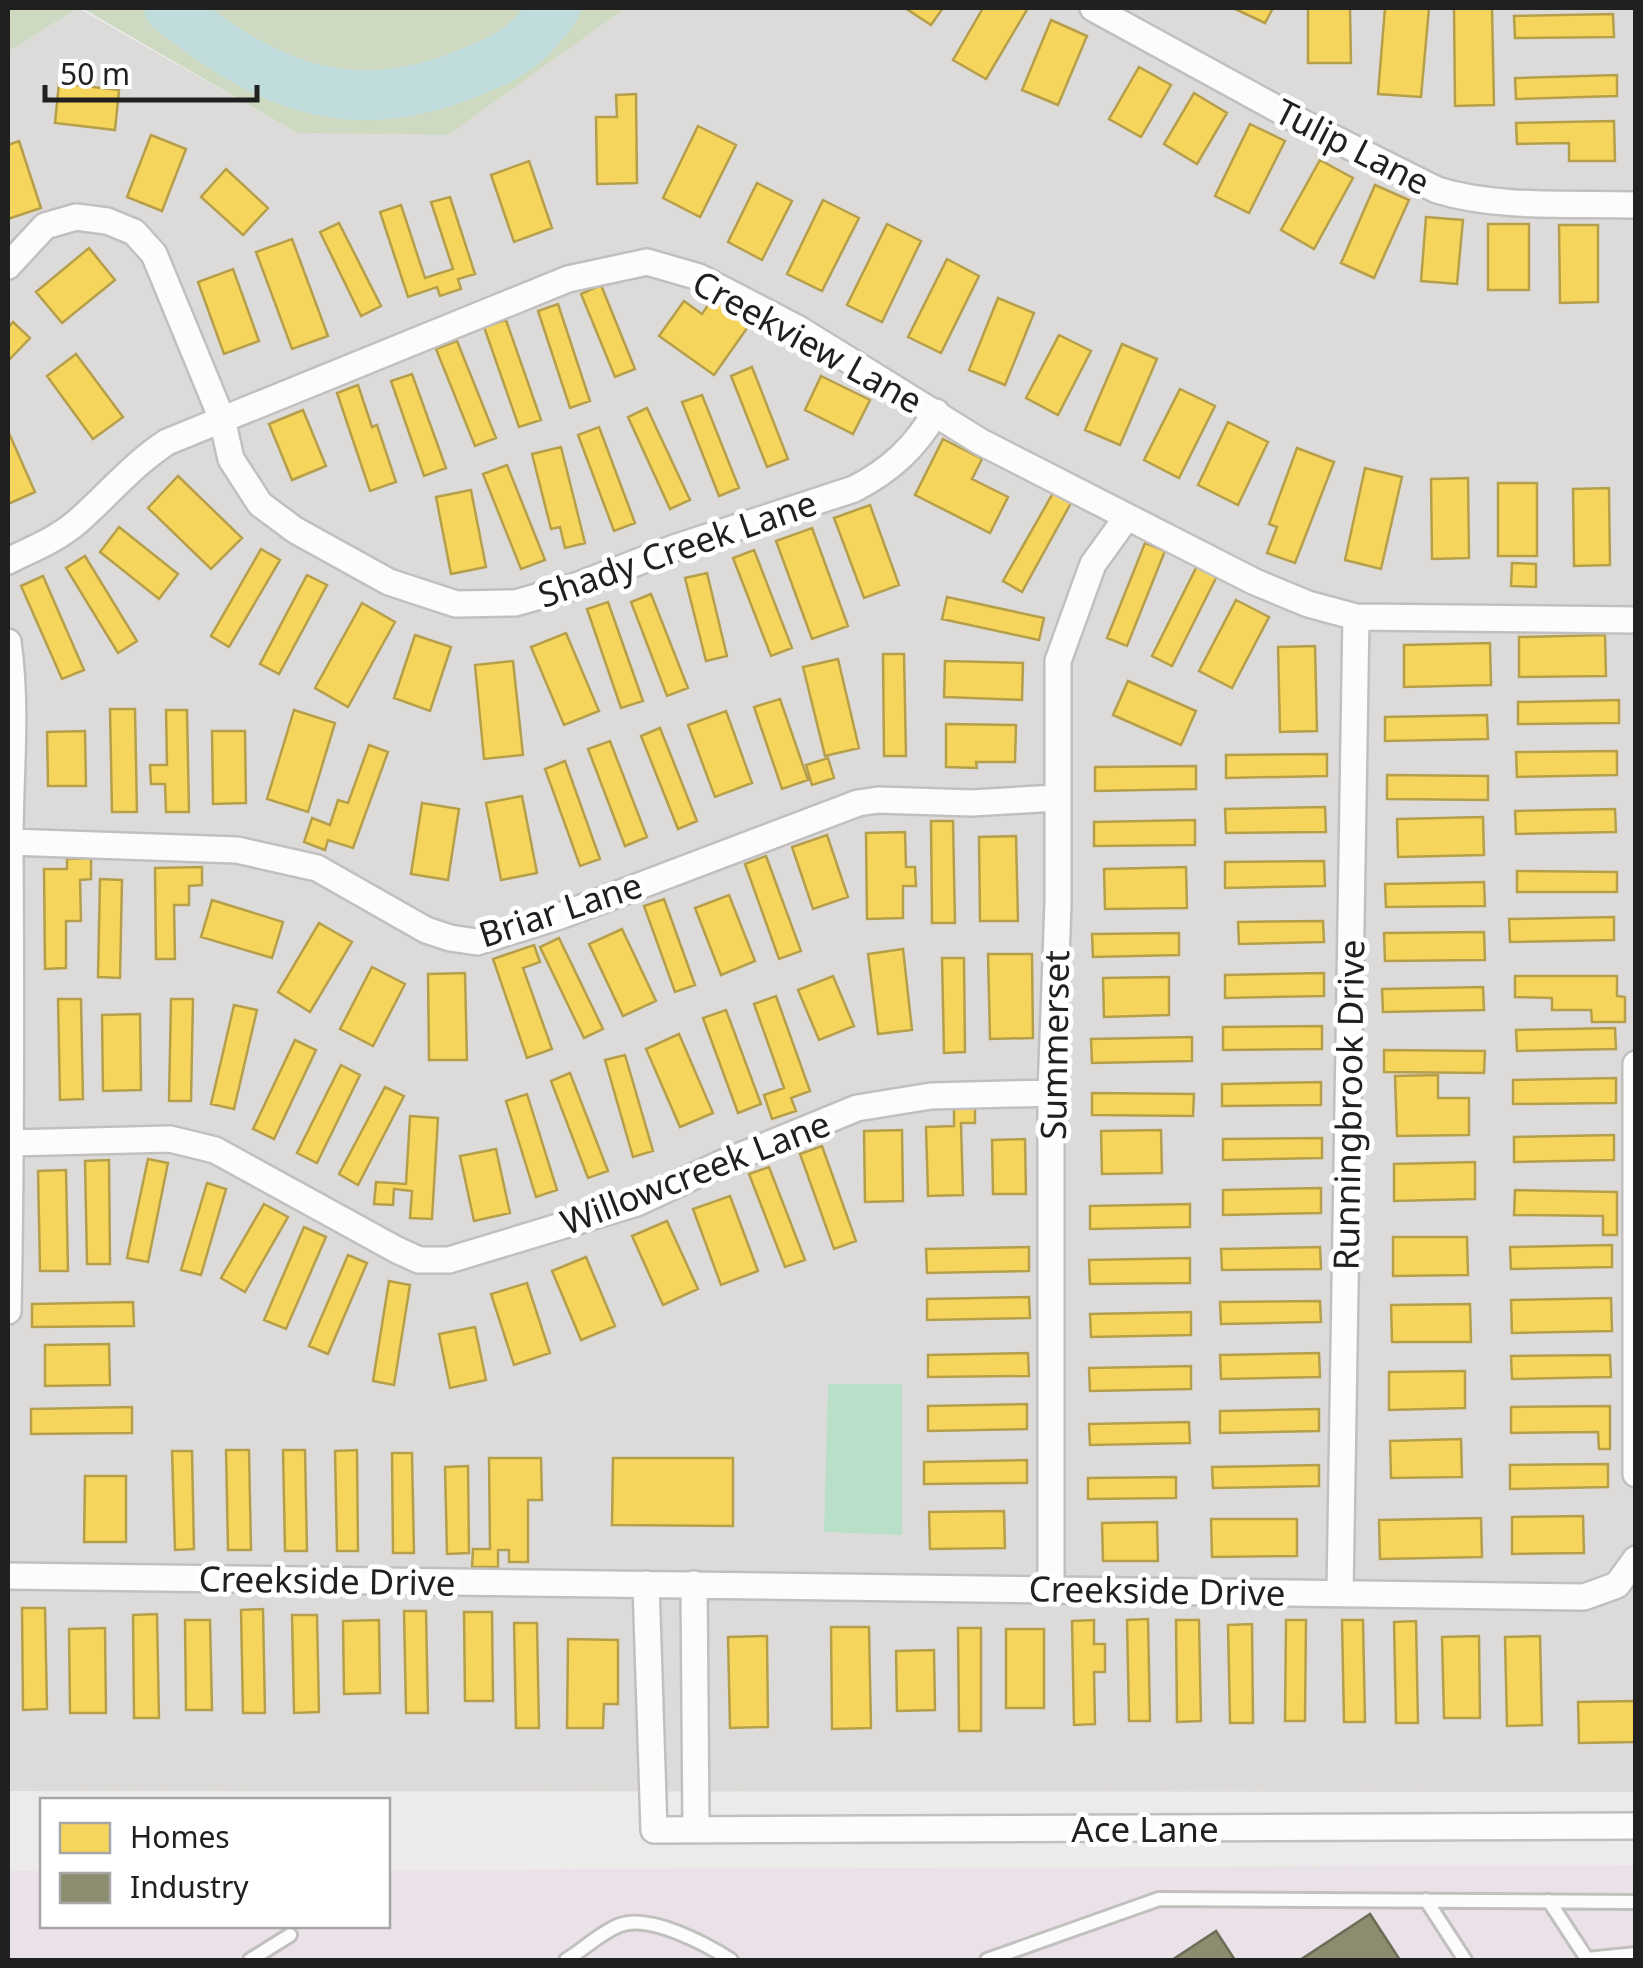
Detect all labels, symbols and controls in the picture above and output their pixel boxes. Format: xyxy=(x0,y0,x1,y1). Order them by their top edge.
scale bar xyxy=(45,40,258,102)
text: 50 m xyxy=(60,53,130,94)
street label: Tulip Lane xyxy=(1268,87,1438,205)
street label: Creekview Lane xyxy=(685,258,931,424)
street label: Shady Creek Lane xyxy=(532,478,822,618)
street label: Briar Lane xyxy=(472,861,648,957)
street label: Runningbrook Drive xyxy=(1322,939,1374,1271)
street label: Summerset xyxy=(1029,950,1079,1140)
street label: Willowcreek Lane xyxy=(554,1099,836,1245)
street label: Creekside Drive xyxy=(198,1554,456,1606)
street label: Creekside Drive xyxy=(1028,1564,1286,1616)
legend xyxy=(40,1798,390,1928)
street label: Ace Lane xyxy=(1071,1805,1219,1852)
text: Homes xyxy=(130,1816,230,1857)
text: Industry xyxy=(130,1866,249,1907)

